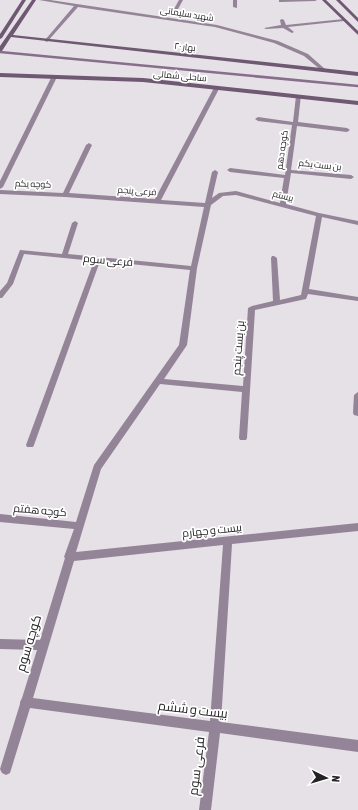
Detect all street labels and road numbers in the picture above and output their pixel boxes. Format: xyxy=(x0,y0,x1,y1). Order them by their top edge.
street label: شهید سلیمانی xyxy=(160,5,214,23)
street label: بهار ۲۰ xyxy=(174,41,196,53)
street label: ساحلی شمالی xyxy=(153,69,207,83)
street label: کوچه دهم xyxy=(274,130,291,170)
street label: بن بست یکم xyxy=(298,158,342,173)
street label: کوچه یکم xyxy=(15,178,51,191)
street label: فرعی پنجم xyxy=(117,185,157,198)
street label: بیستم xyxy=(271,188,295,205)
street label: فرعی سوم xyxy=(82,252,133,270)
street label: بن بست پنجم xyxy=(230,320,248,376)
street label: کوچه هفتم xyxy=(13,502,67,520)
street label: بیست و چهارم xyxy=(182,521,243,541)
street label: کوچه سوم xyxy=(13,613,46,674)
street label: بیست و ششم xyxy=(157,698,229,723)
street label: فرعی سوم xyxy=(185,736,210,797)

